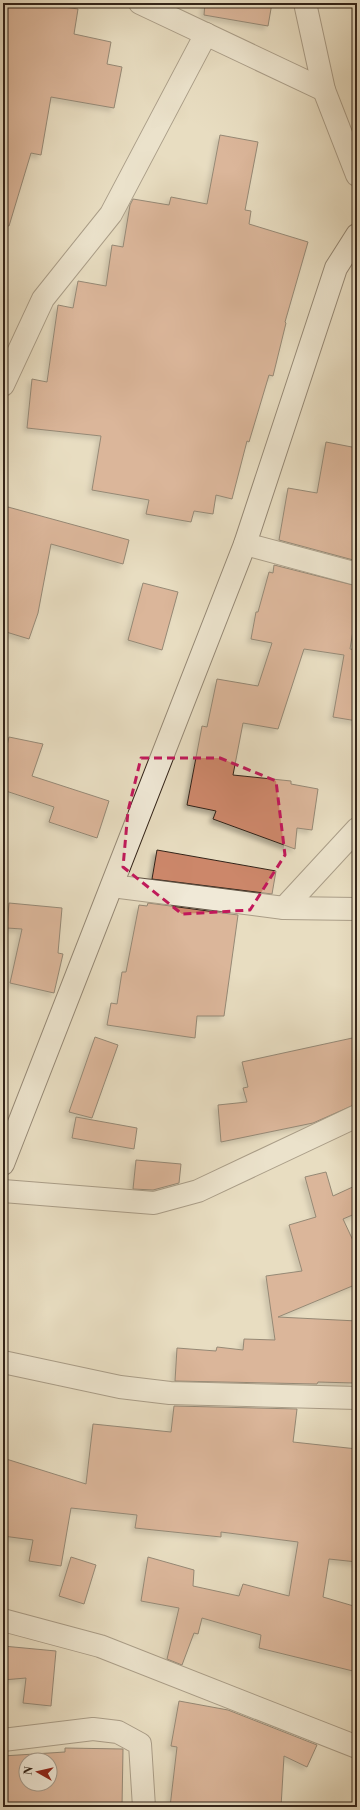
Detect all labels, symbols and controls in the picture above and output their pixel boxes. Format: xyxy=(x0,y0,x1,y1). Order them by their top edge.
north arrow xyxy=(18,1752,58,1792)
text: N xyxy=(22,1765,37,1776)

